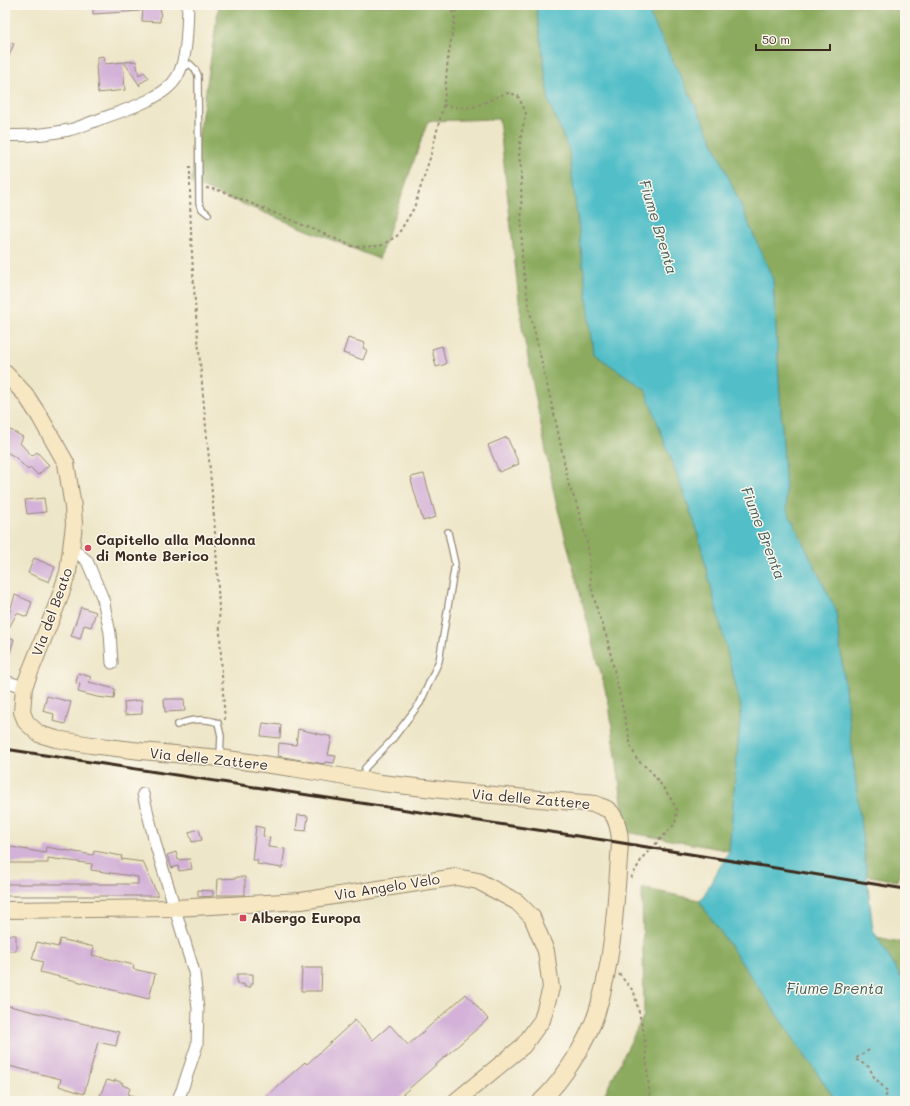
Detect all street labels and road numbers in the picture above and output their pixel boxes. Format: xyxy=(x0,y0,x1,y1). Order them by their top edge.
street label: Via del Beato xyxy=(27,565,76,659)
street label: Via delle Zattere xyxy=(149,743,269,774)
street label: Via delle Zattere xyxy=(471,784,591,813)
street label: Via Angelo Velo xyxy=(333,869,441,904)

